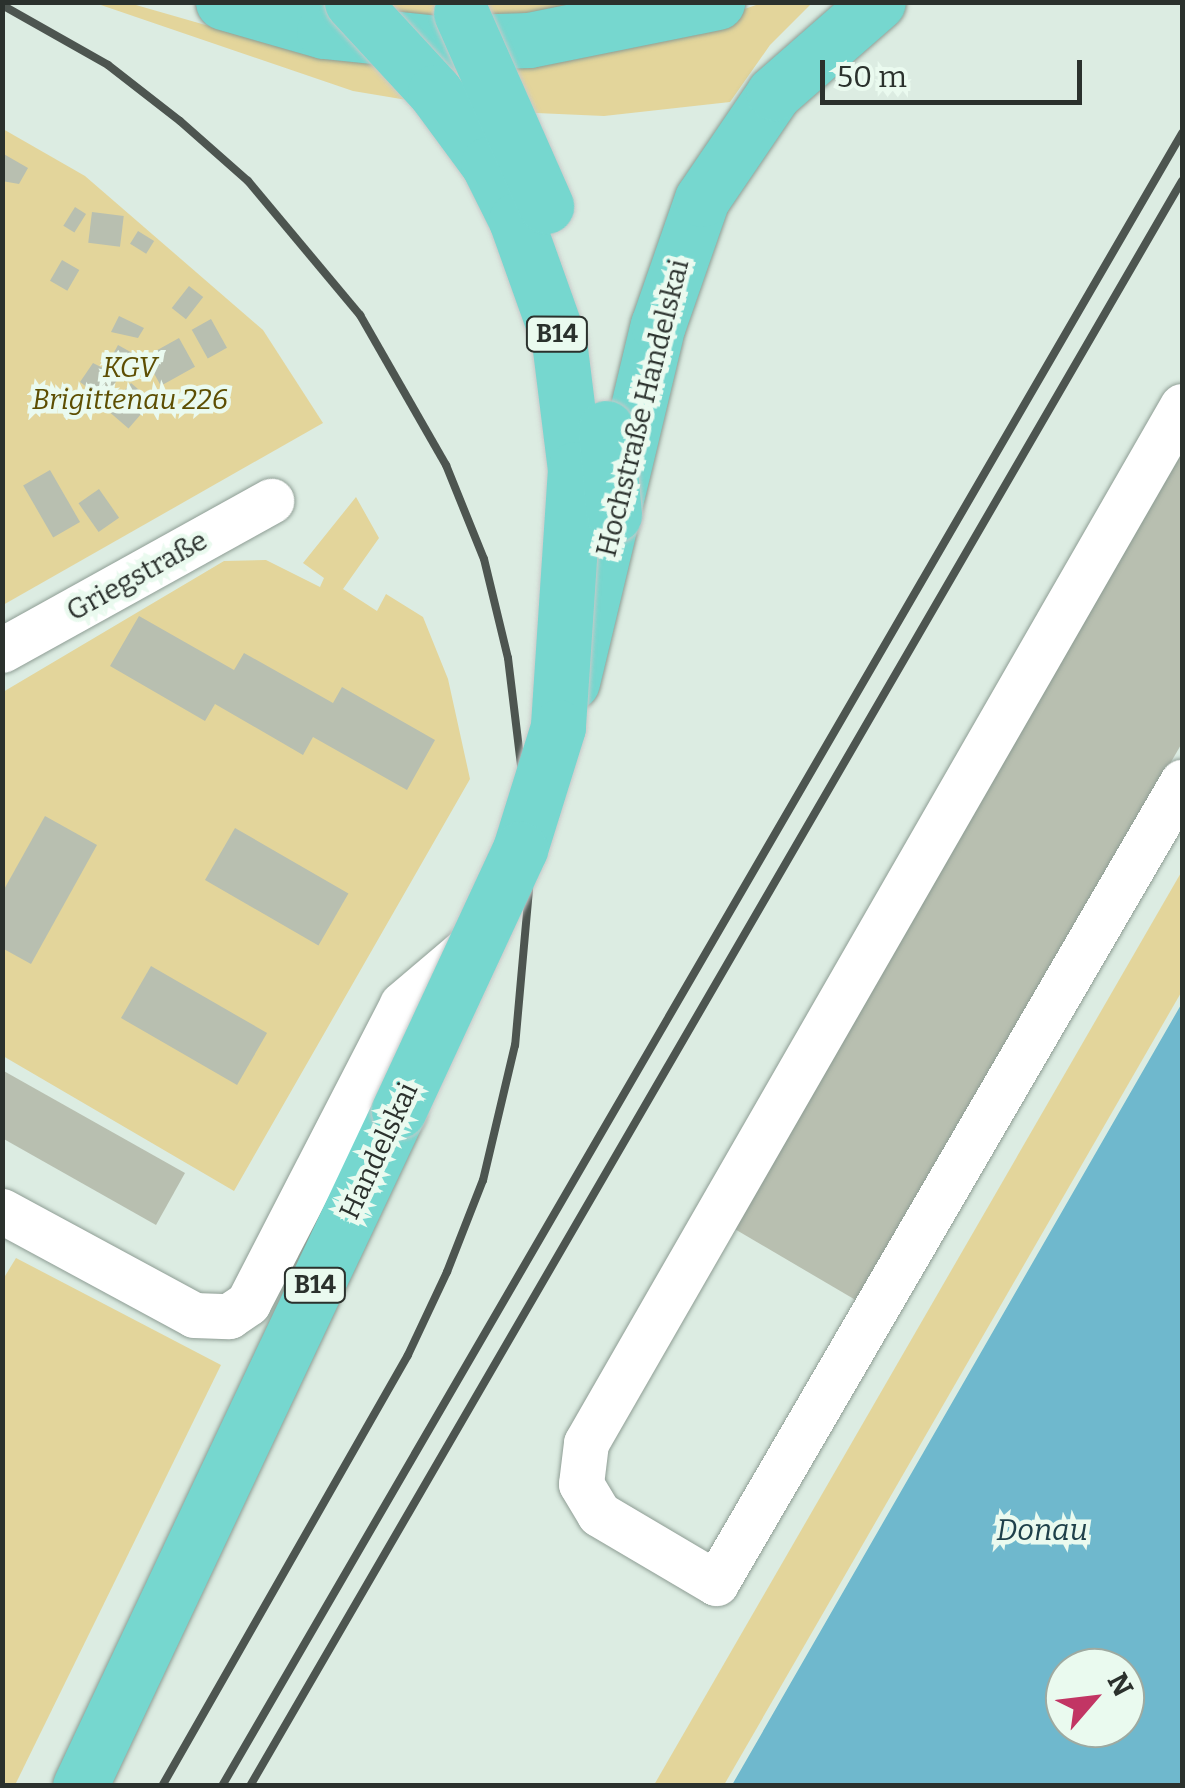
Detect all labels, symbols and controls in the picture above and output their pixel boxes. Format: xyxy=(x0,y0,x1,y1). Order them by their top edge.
scale bar xyxy=(825,40,1088,102)
text: 50 m xyxy=(837,59,907,95)
street label: Hochstraße Handelskai xyxy=(590,256,696,560)
road number: B14 xyxy=(524,314,590,354)
park label: KGV Brigittenau 226 xyxy=(32,351,228,417)
street label: Griegstraße xyxy=(61,524,213,628)
street label: Handelskai xyxy=(333,1077,425,1225)
road number: B14 xyxy=(282,1265,348,1305)
water label: Donau xyxy=(996,1512,1088,1548)
north arrow xyxy=(1045,1648,1145,1748)
text: N xyxy=(1101,1667,1140,1702)

